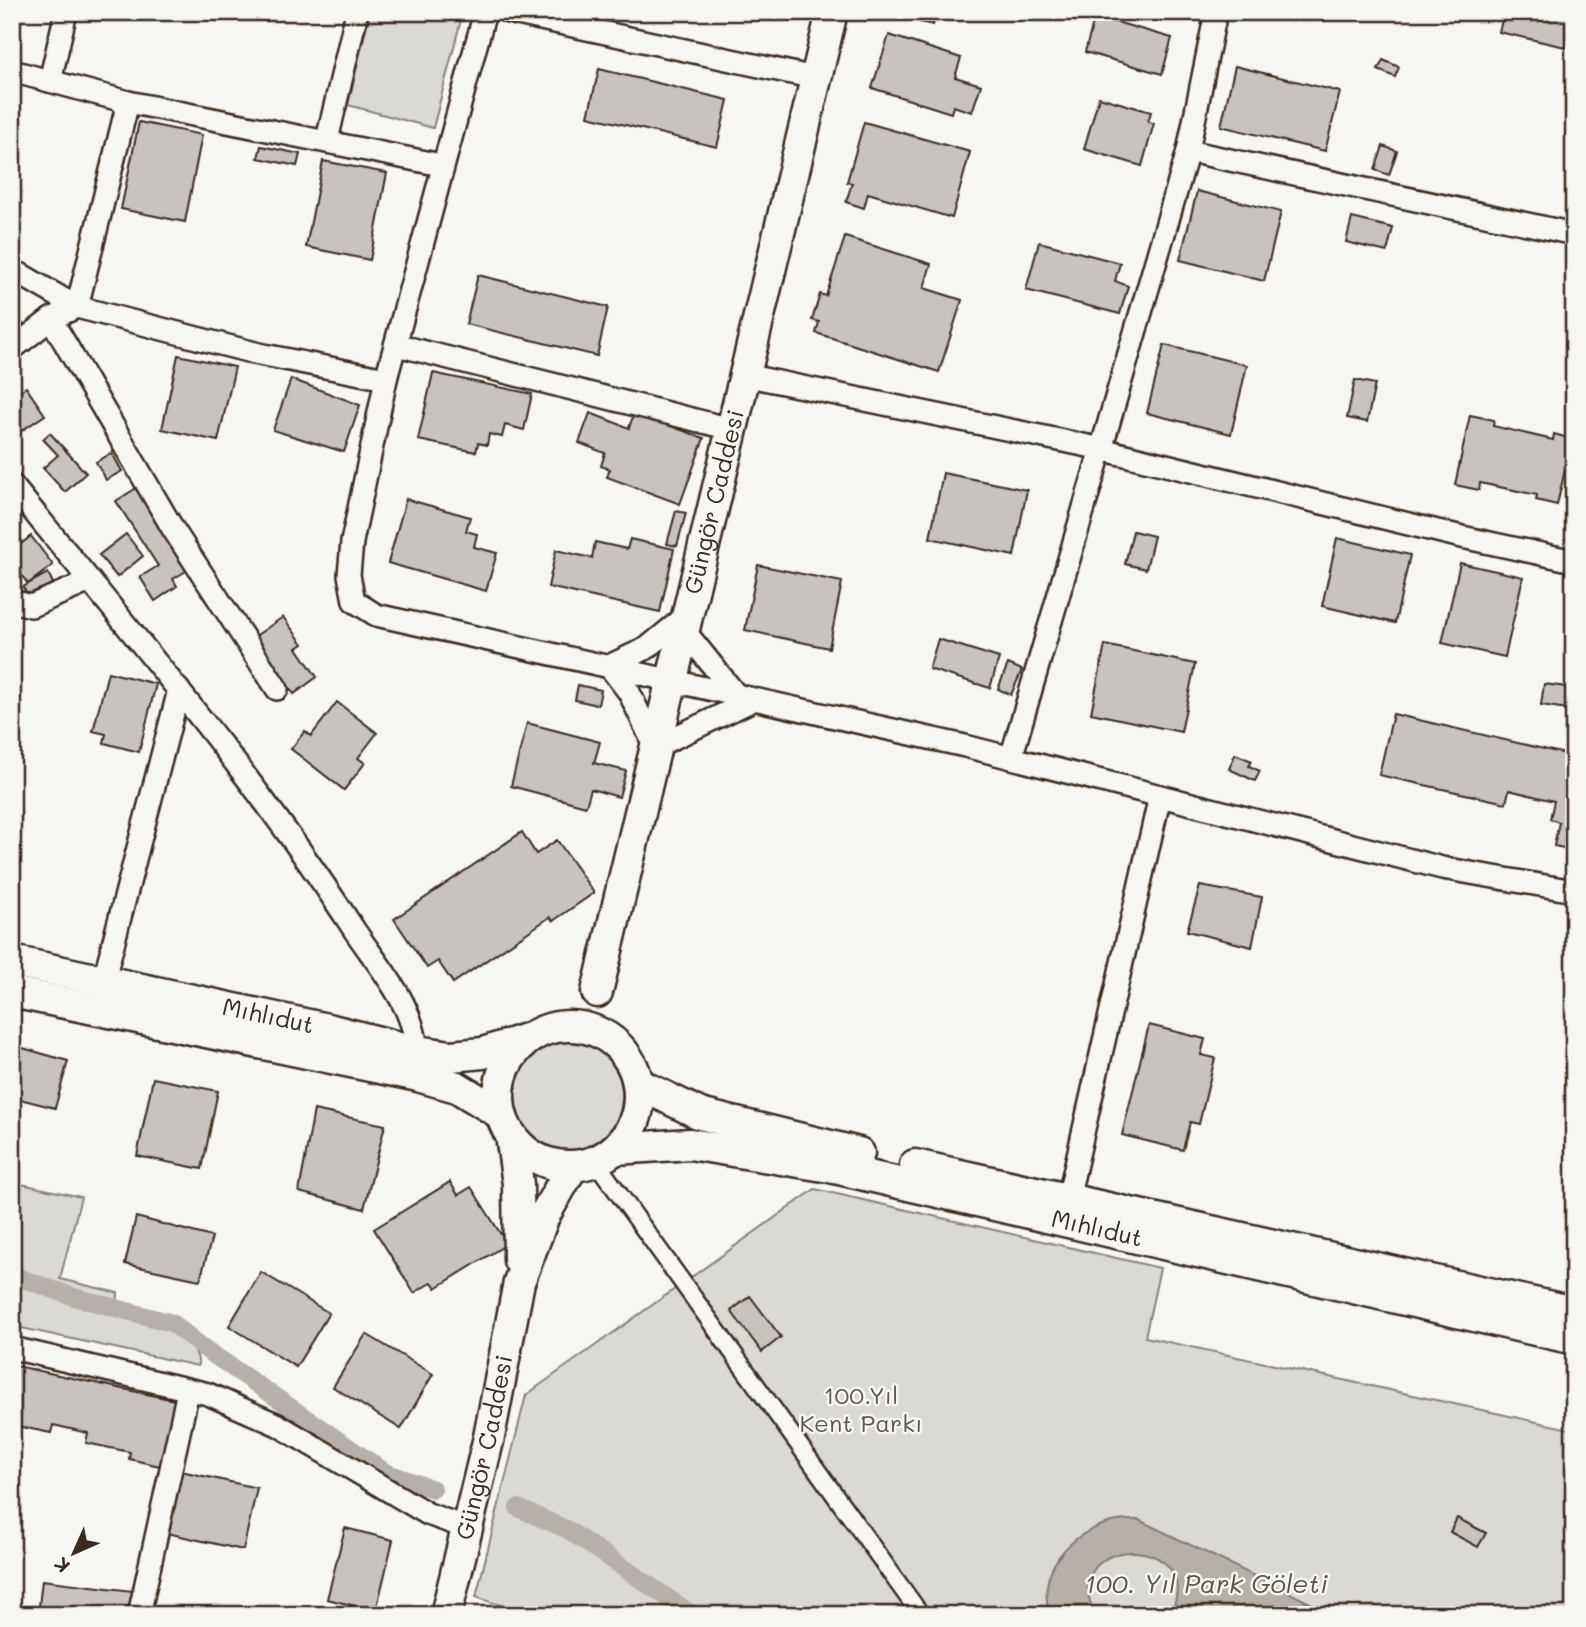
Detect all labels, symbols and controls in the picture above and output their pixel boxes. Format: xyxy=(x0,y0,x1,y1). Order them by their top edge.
street label: Güngör Caddesi xyxy=(676,406,750,597)
street label: Mıhlıdut xyxy=(220,990,317,1040)
street label: Mıhlıdut xyxy=(1049,1202,1146,1253)
street label: Güngör Caddesi xyxy=(448,1352,519,1543)
park label: 100.Yıl Kent Parkı xyxy=(800,1379,922,1438)
north arrow xyxy=(38,1518,108,1588)
text: K xyxy=(48,1552,75,1579)
water label: 100. Yıl Park Göleti xyxy=(1084,1566,1328,1600)

